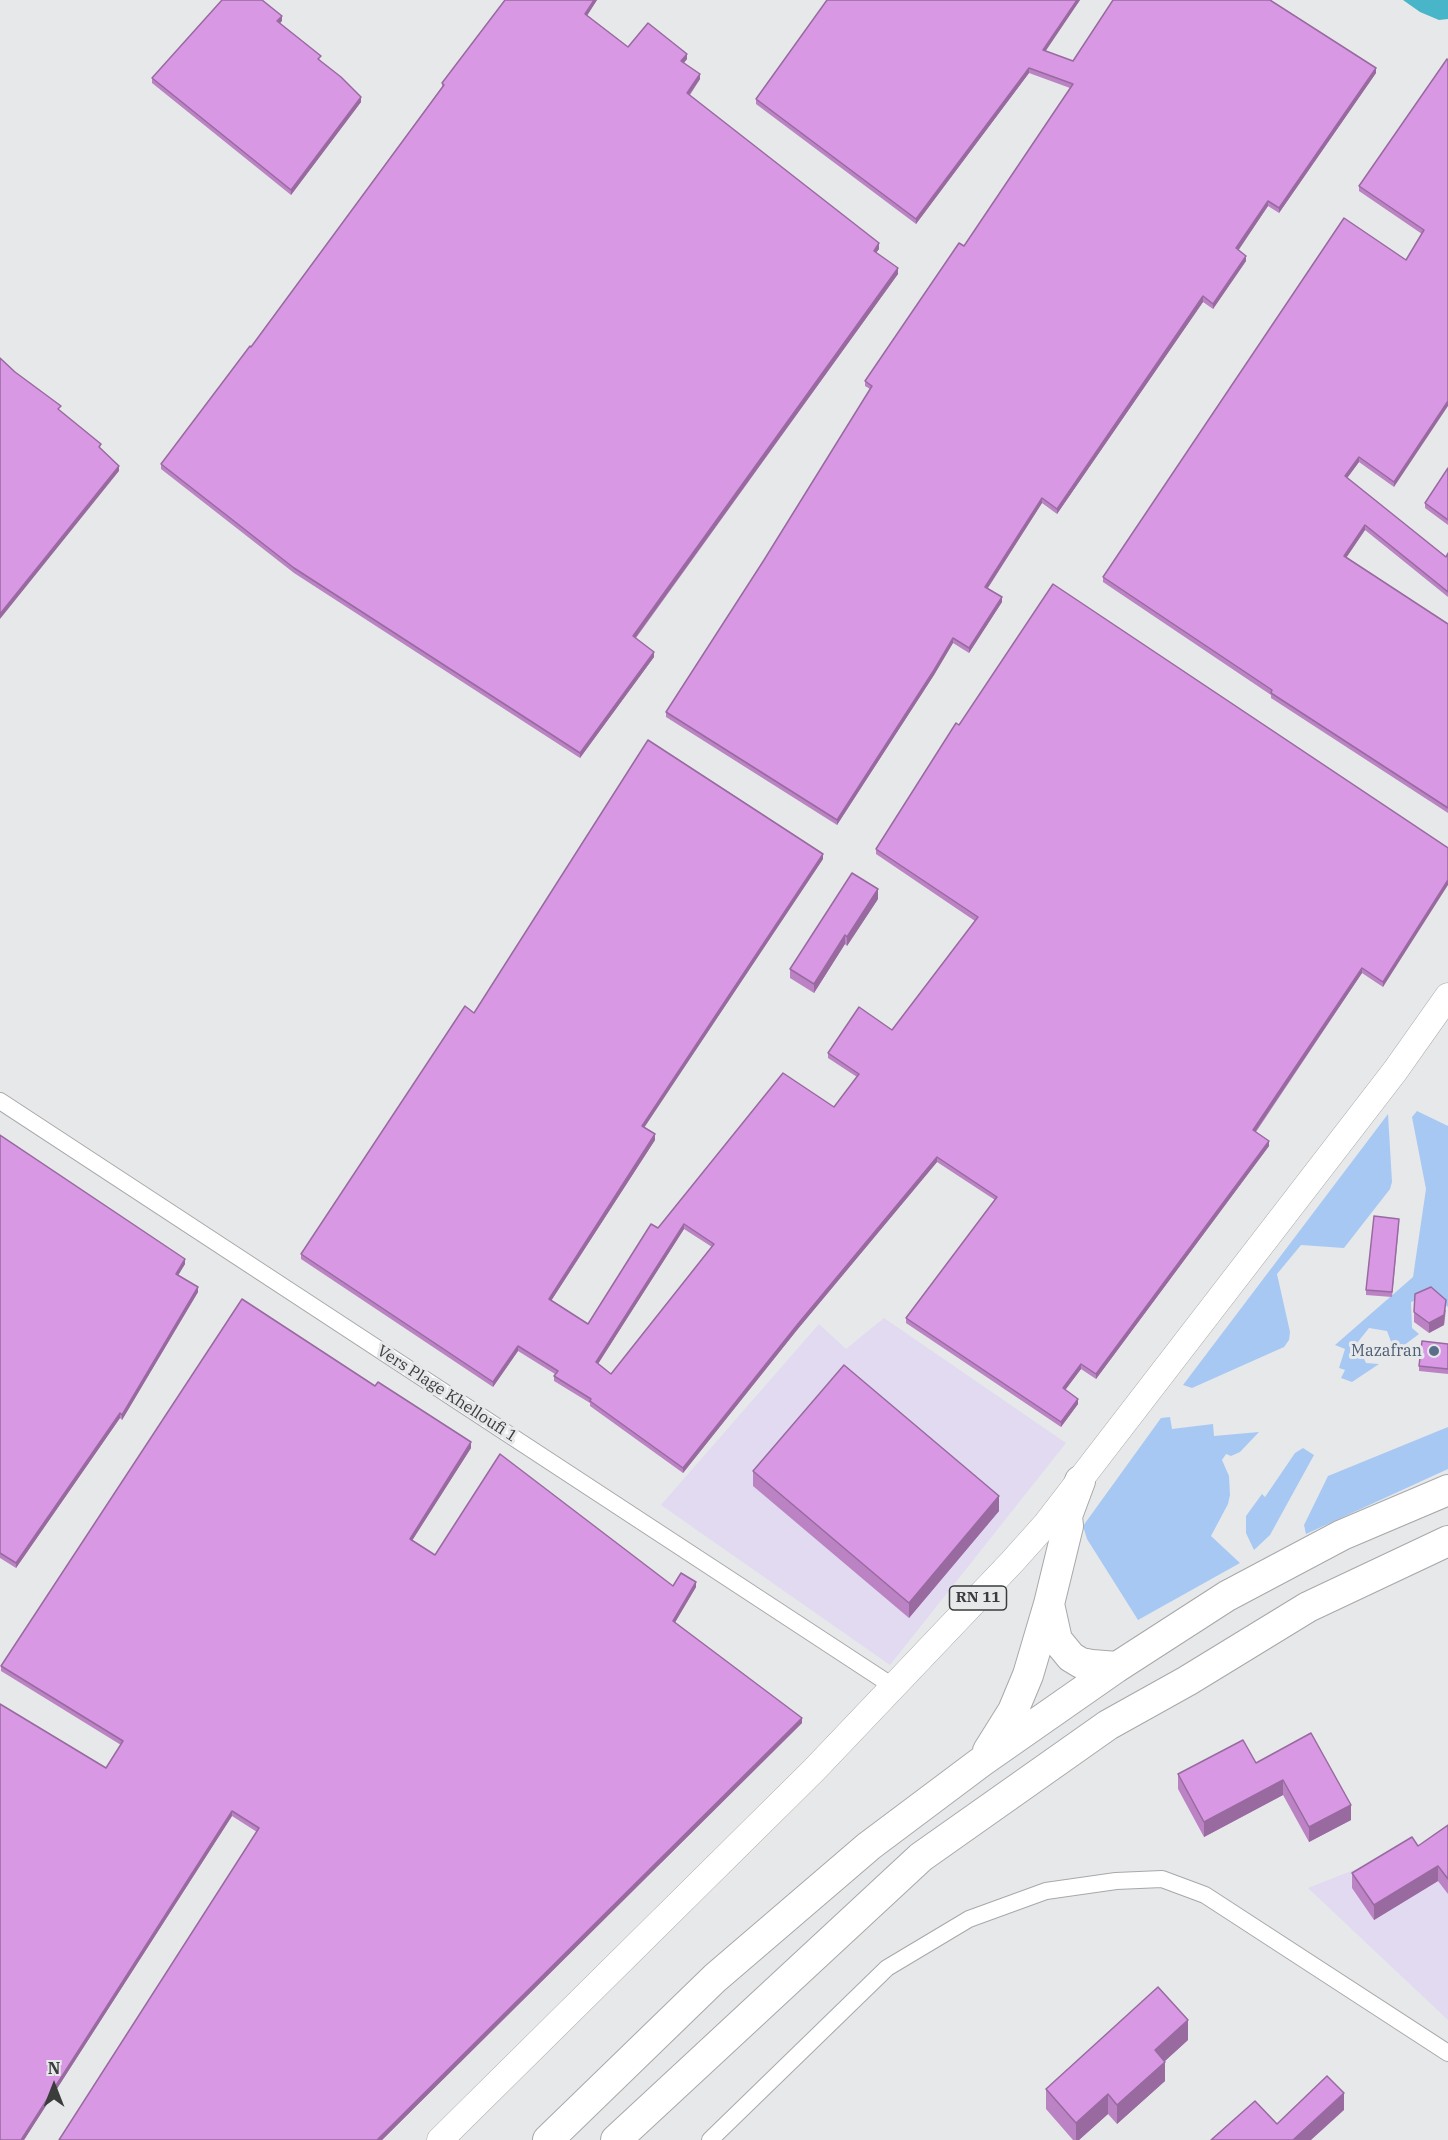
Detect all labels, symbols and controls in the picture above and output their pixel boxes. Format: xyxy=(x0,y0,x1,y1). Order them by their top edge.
place label: Mazafran xyxy=(1351,1341,1422,1361)
street label: Vers Plage Khelloufi 1 xyxy=(373,1342,521,1446)
marker: Mazafran xyxy=(1427,1344,1441,1358)
road number: RN 11 xyxy=(950,1586,1006,1610)
north arrow xyxy=(24,2056,84,2116)
text: N xyxy=(48,2058,60,2078)

